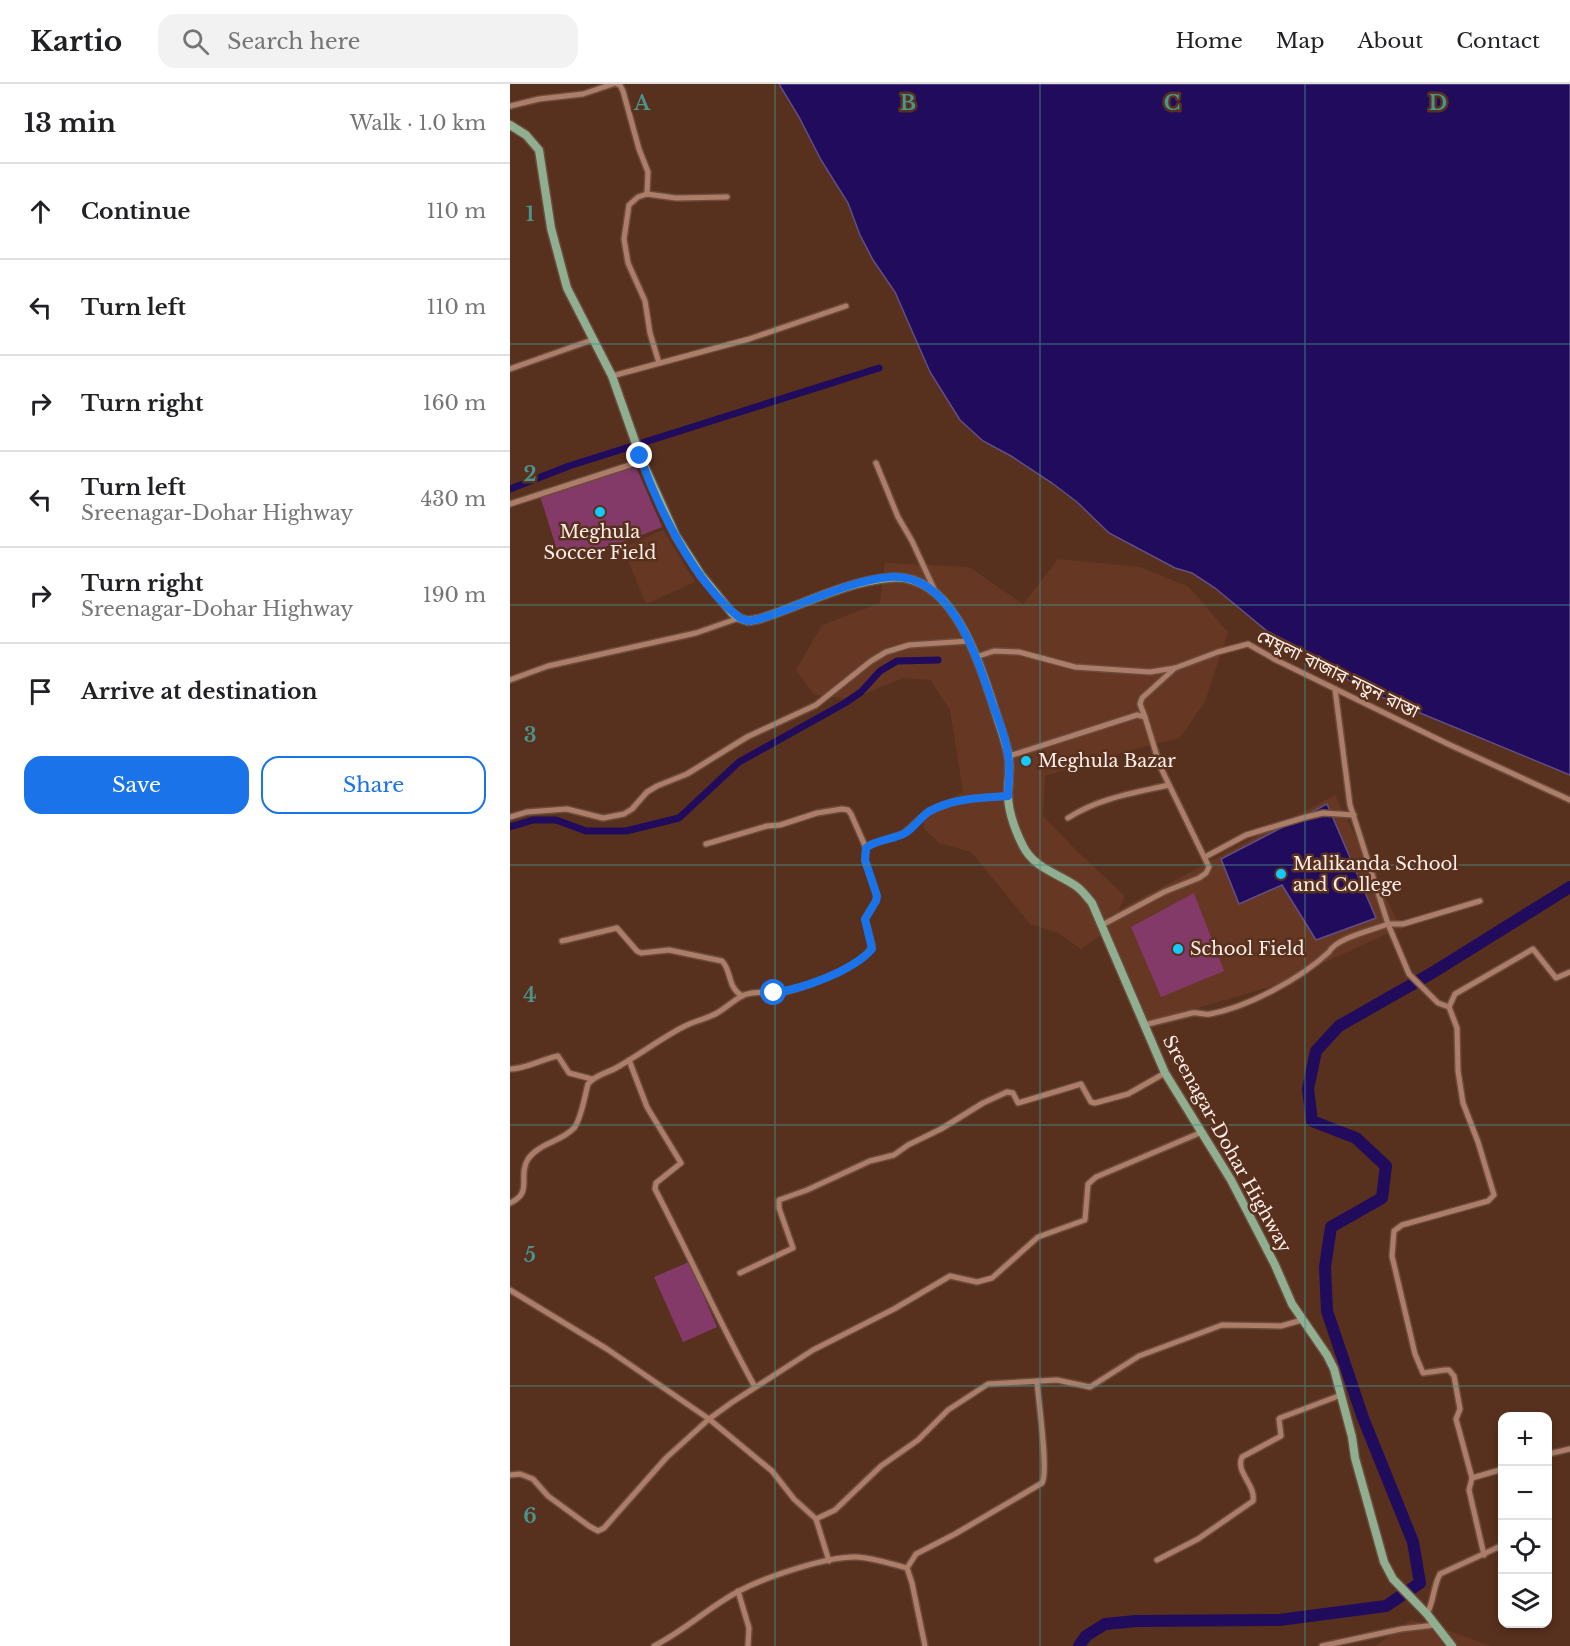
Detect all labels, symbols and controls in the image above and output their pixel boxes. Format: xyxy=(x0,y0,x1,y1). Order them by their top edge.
search box xyxy=(158,14,578,68)
text: Kartio xyxy=(30,24,122,59)
icon: search xyxy=(179,25,212,58)
text: Search here xyxy=(227,28,360,55)
text: Home xyxy=(1176,28,1243,54)
text: Map xyxy=(1276,28,1324,54)
text: About xyxy=(1357,28,1423,54)
text: Contact xyxy=(1456,28,1540,54)
text: A xyxy=(633,91,651,115)
text: B xyxy=(900,91,916,115)
text: C xyxy=(1164,91,1180,115)
text: D xyxy=(1429,91,1447,115)
text: 13 min xyxy=(24,107,116,139)
text: Walk · 1.0 km xyxy=(350,111,486,135)
icon: ahead xyxy=(24,195,57,228)
text: Continue xyxy=(81,198,190,225)
text: 110 m xyxy=(427,199,486,223)
text: 1 xyxy=(526,202,535,226)
icon: left xyxy=(24,291,57,324)
text: Turn left xyxy=(81,294,186,321)
text: 110 m xyxy=(427,295,486,319)
icon: right xyxy=(24,387,57,420)
text: Turn right xyxy=(81,390,203,417)
text: 160 m xyxy=(423,391,486,415)
route end xyxy=(626,442,652,468)
text: 2 xyxy=(523,462,537,486)
text: Turn left xyxy=(81,474,186,501)
icon: left xyxy=(24,483,57,516)
text: 430 m xyxy=(421,487,486,511)
text: Sreenagar-Dohar Highway xyxy=(81,501,353,525)
marker: Meghula Soccer Field xyxy=(593,505,607,519)
place label: Meghula Soccer Field xyxy=(544,521,656,564)
text: Turn right xyxy=(81,570,203,597)
icon: right xyxy=(24,579,57,612)
text: 190 m xyxy=(423,583,486,607)
text: Sreenagar-Dohar Highway xyxy=(81,597,353,621)
street label: মেঘুলা বাজার নতুন রাস্তা xyxy=(1253,625,1423,723)
icon: arrive xyxy=(24,675,57,708)
text: Arrive at destination xyxy=(81,678,318,705)
text: 3 xyxy=(524,723,536,747)
place label: Meghula Bazar xyxy=(1038,750,1176,772)
marker: Meghula Bazar xyxy=(1019,754,1033,768)
button: Save xyxy=(24,756,249,814)
button: Share xyxy=(261,756,486,814)
place label: Malikanda School and College xyxy=(1293,853,1458,896)
marker: Malikanda School and College xyxy=(1274,867,1288,881)
place label: School Field xyxy=(1190,938,1305,960)
marker: School Field xyxy=(1171,942,1185,956)
route start xyxy=(760,979,786,1005)
text: 4 xyxy=(523,983,537,1007)
street label: Sreenagar-Dohar Highway xyxy=(1158,1032,1296,1257)
text: 5 xyxy=(524,1243,536,1267)
map controls xyxy=(1498,1412,1552,1628)
button: + xyxy=(1498,1412,1552,1466)
button: − xyxy=(1498,1466,1552,1520)
text: 6 xyxy=(523,1504,537,1528)
button: locate xyxy=(1498,1520,1552,1574)
button: layers xyxy=(1498,1574,1552,1628)

